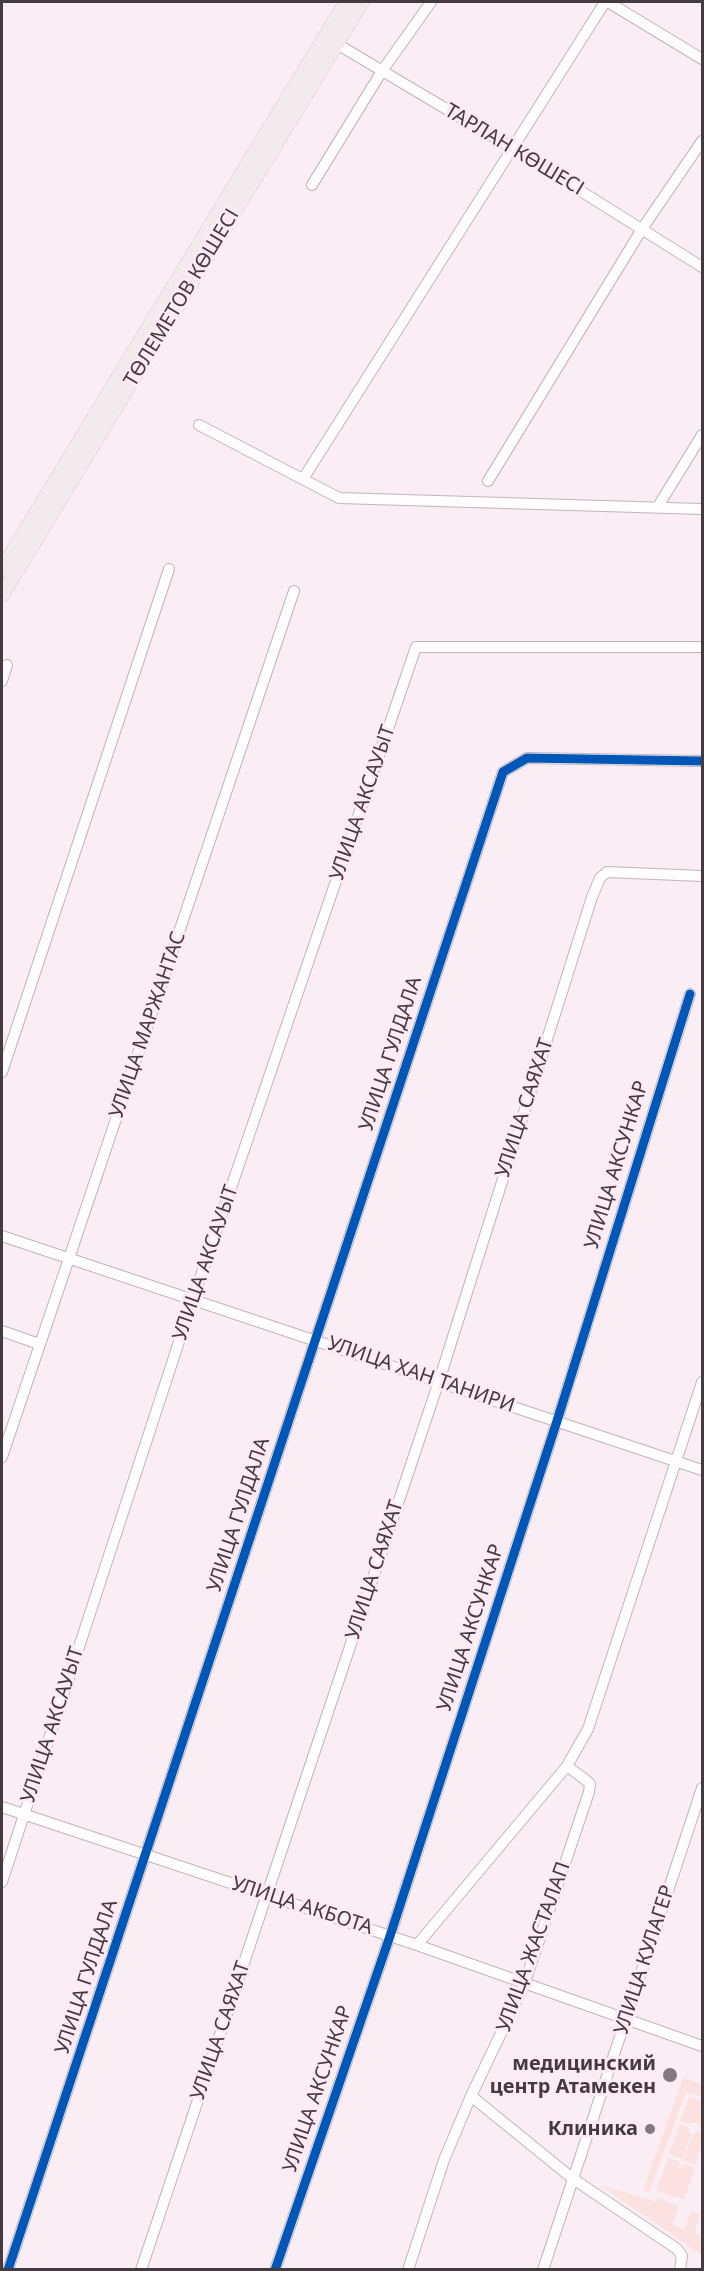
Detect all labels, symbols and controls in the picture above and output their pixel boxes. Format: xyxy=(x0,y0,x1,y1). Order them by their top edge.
street label: ТАРЛАН КӨШЕСІ xyxy=(440,99,588,201)
street label: ТӨЛЕМЕТОВ КӨШЕСІ xyxy=(119,205,245,391)
street label: УЛИЦА АКСАУЫТ xyxy=(325,722,401,884)
street label: УЛИЦА МАРЖАНТАС xyxy=(105,929,191,1121)
street label: УЛИЦА ГУЛДАЛА xyxy=(355,974,427,1134)
street label: УЛИЦА САЯХАТ xyxy=(491,1035,559,1181)
street label: УЛИЦА АКСУНКАР xyxy=(580,1078,654,1252)
street label: УЛИЦА АКСАУЫТ xyxy=(168,1182,244,1344)
street label: УЛИЦА ХАН ТАНИРИ xyxy=(324,1332,518,1418)
street label: УЛИЦА ГУЛДАЛА xyxy=(203,1435,275,1595)
street label: УЛИЦА САЯХАТ xyxy=(341,1497,409,1643)
street label: УЛИЦА АКСУНКАР xyxy=(433,1541,509,1715)
street label: УЛИЦА АКСАУЫТ xyxy=(16,1644,90,1806)
street label: УЛИЦА ЖАСТАЛАП xyxy=(492,1859,576,2035)
street label: УЛИЦА АКБОТА xyxy=(228,1872,376,1940)
street label: УЛИЦА КУЛАГЕР xyxy=(610,1882,680,2038)
street label: УЛИЦА ГУЛДАЛА xyxy=(51,1897,123,2057)
street label: УЛИЦА САЯХАТ xyxy=(186,1959,256,2103)
street label: УЛИЦА АКСУНКАР xyxy=(278,2003,358,2175)
place label: медицинский центр Атамекен xyxy=(490,2052,656,2099)
marker: медицинский центр Атамекен xyxy=(661,2066,679,2084)
place label: Клиника xyxy=(548,2117,638,2141)
marker: Клиника xyxy=(643,2122,657,2136)

